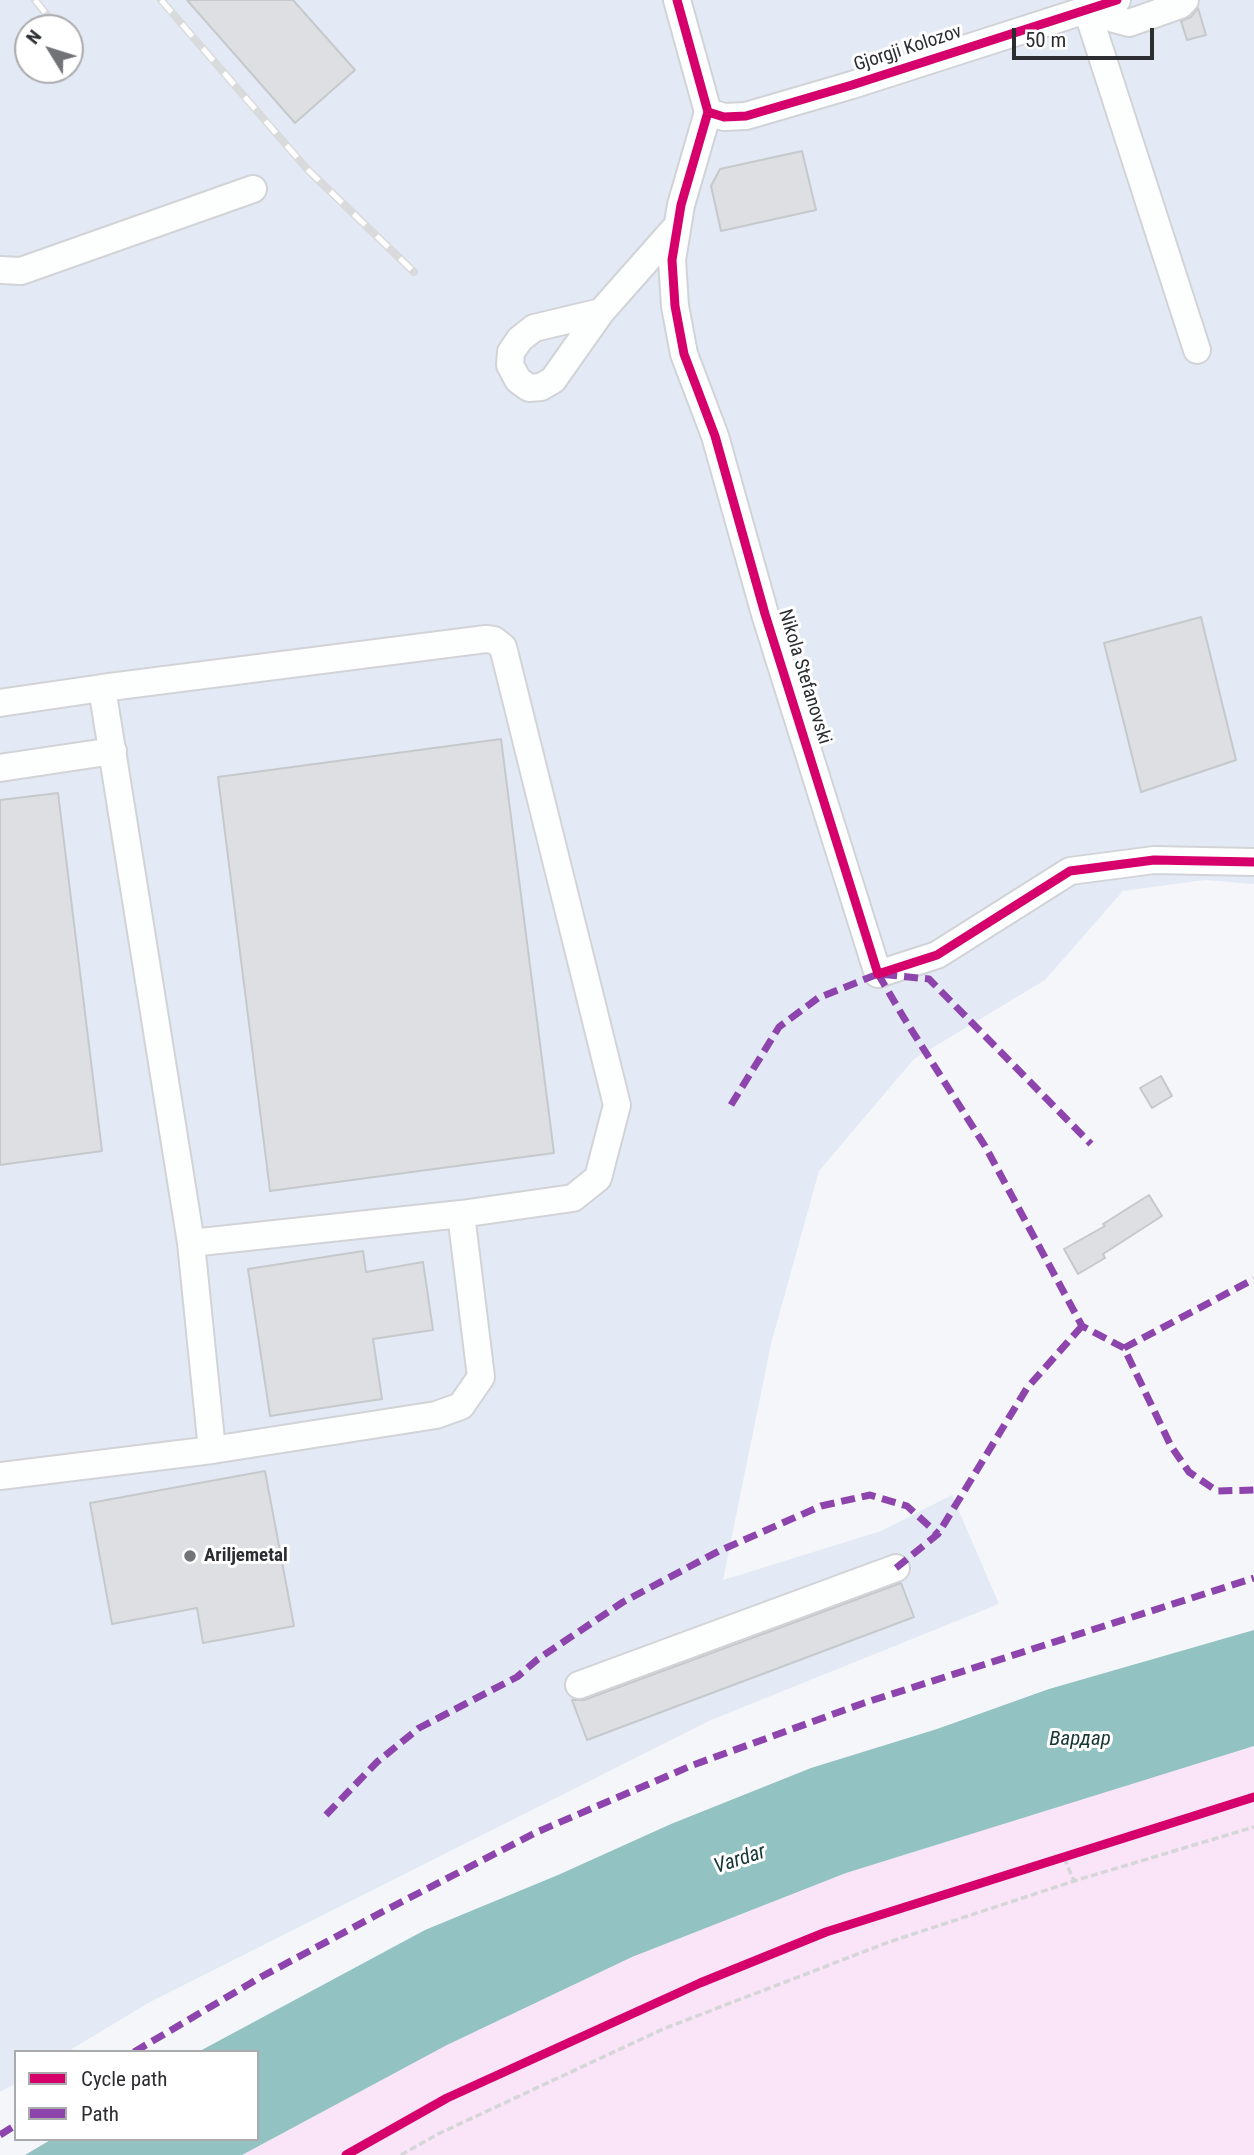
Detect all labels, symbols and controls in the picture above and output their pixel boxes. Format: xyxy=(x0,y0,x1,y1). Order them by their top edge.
north arrow xyxy=(14,14,84,84)
scale bar xyxy=(1016,14,1158,58)
street label: Gjorgji Kolozov xyxy=(851,21,965,77)
text: N xyxy=(21,25,46,49)
text: 50 m xyxy=(1025,28,1066,52)
street label: Nikola Stefanovski xyxy=(773,607,835,747)
place label: Ariljemetal xyxy=(204,1545,288,1567)
marker: Ariljemetal xyxy=(182,1548,198,1564)
water label: Вардар xyxy=(1049,1727,1111,1753)
water label: Vardar xyxy=(711,1840,769,1880)
legend xyxy=(14,2050,259,2141)
text: Cycle path xyxy=(81,2067,167,2091)
text: Path xyxy=(81,2102,119,2126)

